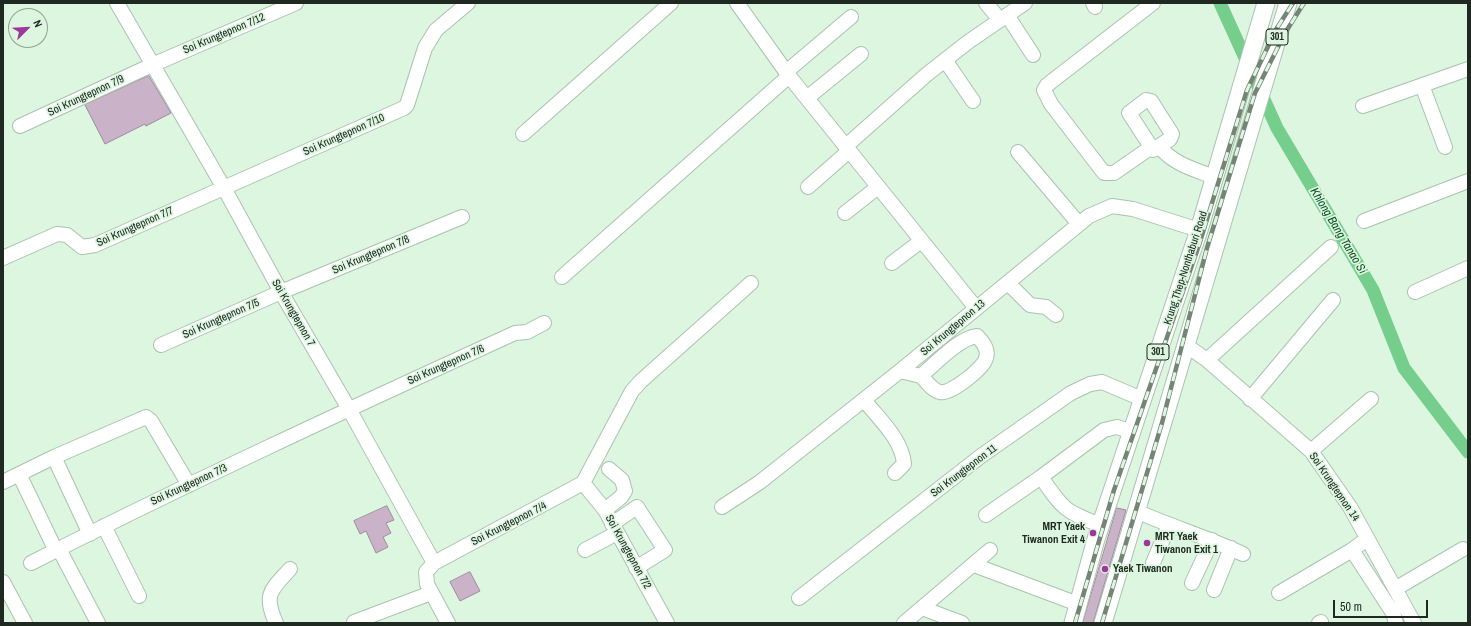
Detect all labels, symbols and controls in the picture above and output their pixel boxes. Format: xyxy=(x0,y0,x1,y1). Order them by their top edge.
north arrow xyxy=(8,8,48,48)
street label: Soi Krungtepnon 7/12 xyxy=(181,11,267,57)
text: N xyxy=(30,18,46,29)
road number: 301 xyxy=(1266,29,1288,45)
street label: Soi Krungtepnon 7/9 xyxy=(46,73,126,119)
street label: Soi Krungtepnon 7/10 xyxy=(301,111,387,159)
water label: Khlong Bang Tanao Si xyxy=(1307,185,1369,277)
street label: Soi Krungtepnon 7/7 xyxy=(95,204,175,250)
street label: Krung Thep-Nonthaburi Road xyxy=(1161,209,1211,327)
street label: Soi Krungtepnon 7/8 xyxy=(330,233,412,277)
street label: Soi Krungtepnon 7 xyxy=(268,277,318,349)
street label: Soi Krungtepnon 7/5 xyxy=(181,296,261,342)
street label: Soi Krungtepnon 13 xyxy=(918,297,988,359)
street label: Soi Krungtepnon 7/6 xyxy=(406,342,486,388)
road number: 301 xyxy=(1147,344,1169,360)
street label: Soi Krungtepnon 11 xyxy=(928,442,1000,500)
street label: Soi Krungtepnon 14 xyxy=(1306,450,1362,524)
street label: Soi Krungtepnon 7/3 xyxy=(149,462,229,508)
street label: Soi Krungtepnon 7/4 xyxy=(469,499,549,549)
street label: Soi Krungtepnon 7/2 xyxy=(602,513,654,591)
place label: MRT Yaek Tiwanon Exit 4 xyxy=(1022,520,1085,546)
marker: MRT Yaek Tiwanon Exit 4 xyxy=(1088,528,1098,538)
place label: MRT Yaek Tiwanon Exit 1 xyxy=(1155,530,1218,556)
marker: MRT Yaek Tiwanon Exit 1 xyxy=(1142,538,1152,548)
place label: Yaek Tiwanon xyxy=(1113,562,1173,576)
marker: Yaek Tiwanon xyxy=(1100,564,1110,574)
scale bar xyxy=(1335,592,1430,618)
text: 50 m xyxy=(1340,599,1362,615)

